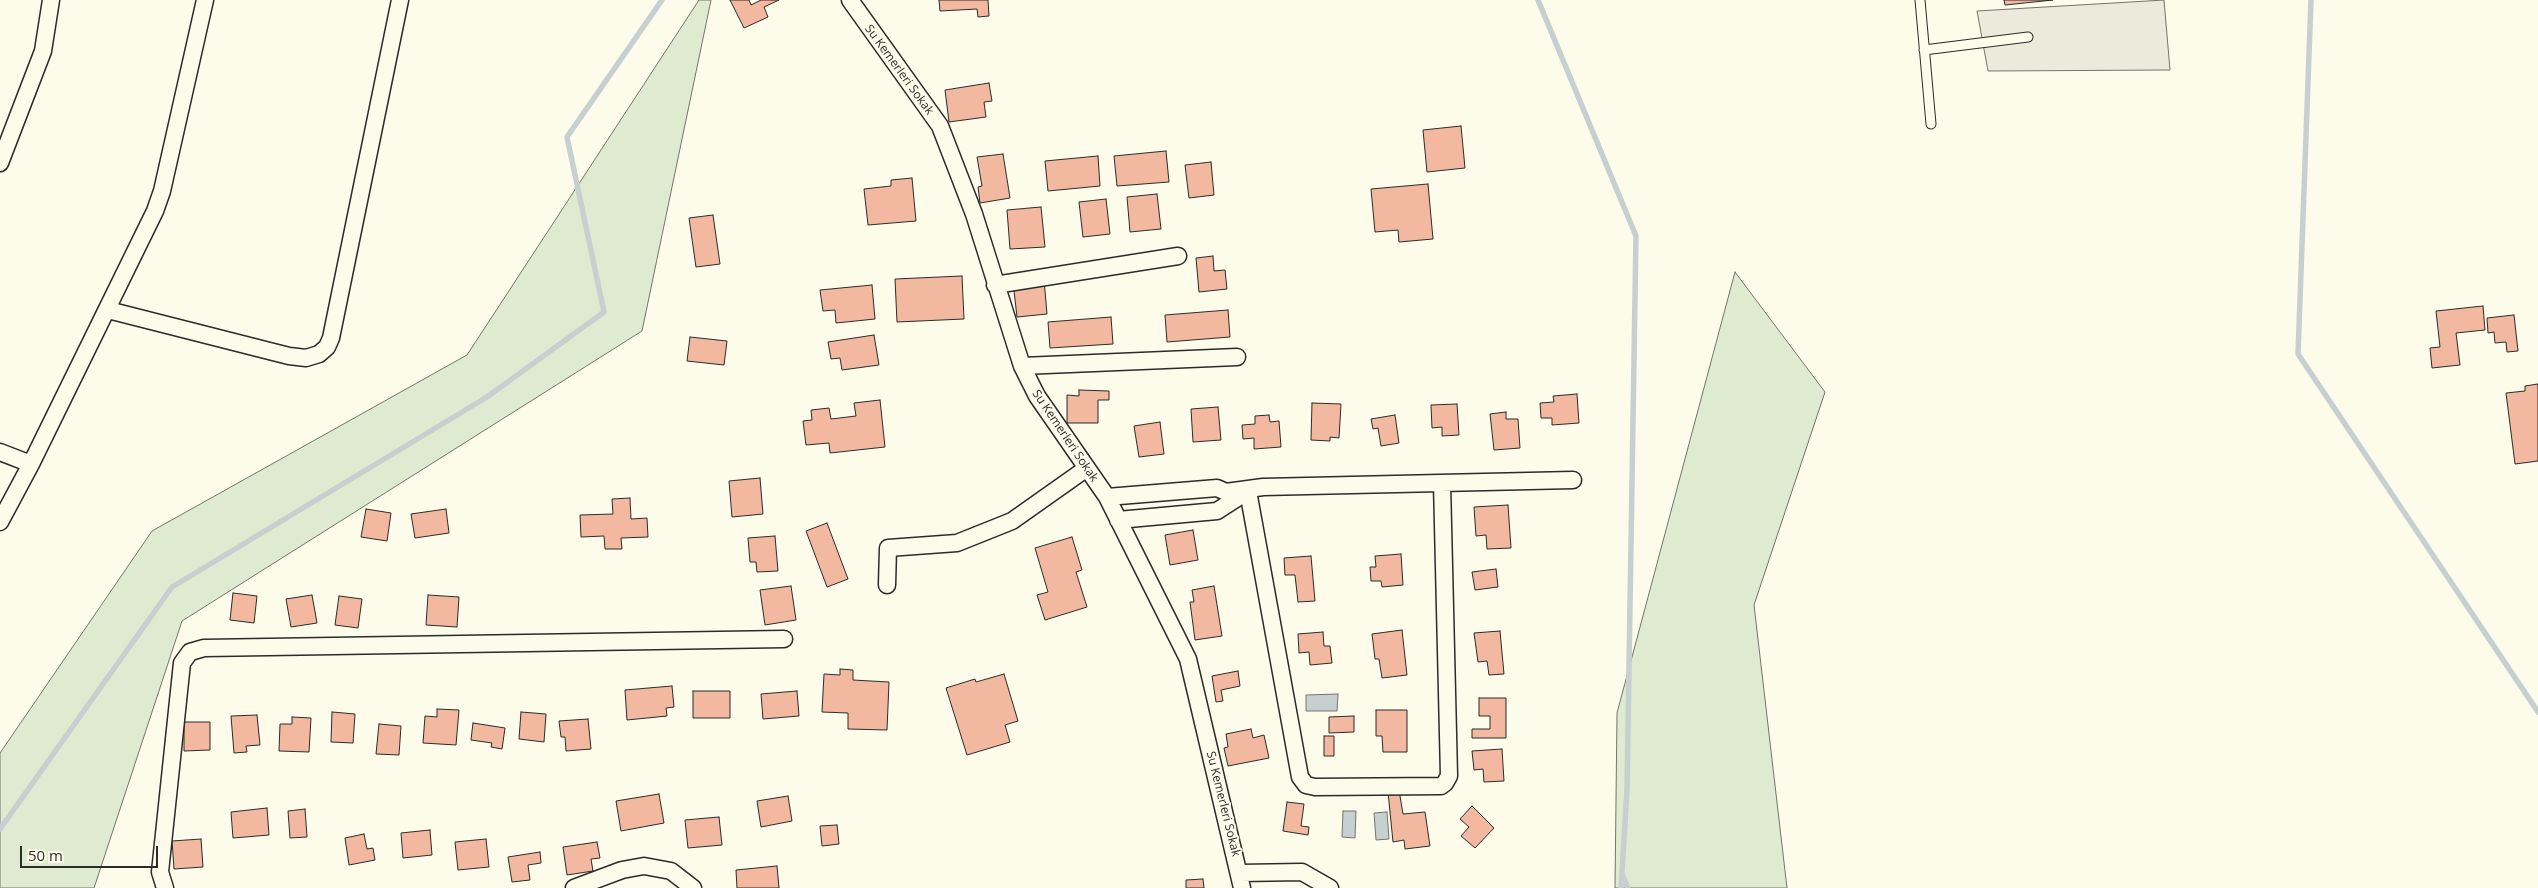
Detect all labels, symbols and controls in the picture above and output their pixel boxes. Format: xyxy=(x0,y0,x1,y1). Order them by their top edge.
street label: Su Kemerleri Sokak xyxy=(861,22,937,118)
street label: Su Kemerleri Sokak xyxy=(1029,387,1101,485)
street label: Su Kemerleri Sokak xyxy=(1203,750,1243,858)
scale bar xyxy=(22,836,160,868)
text: 50 m xyxy=(28,845,63,865)

